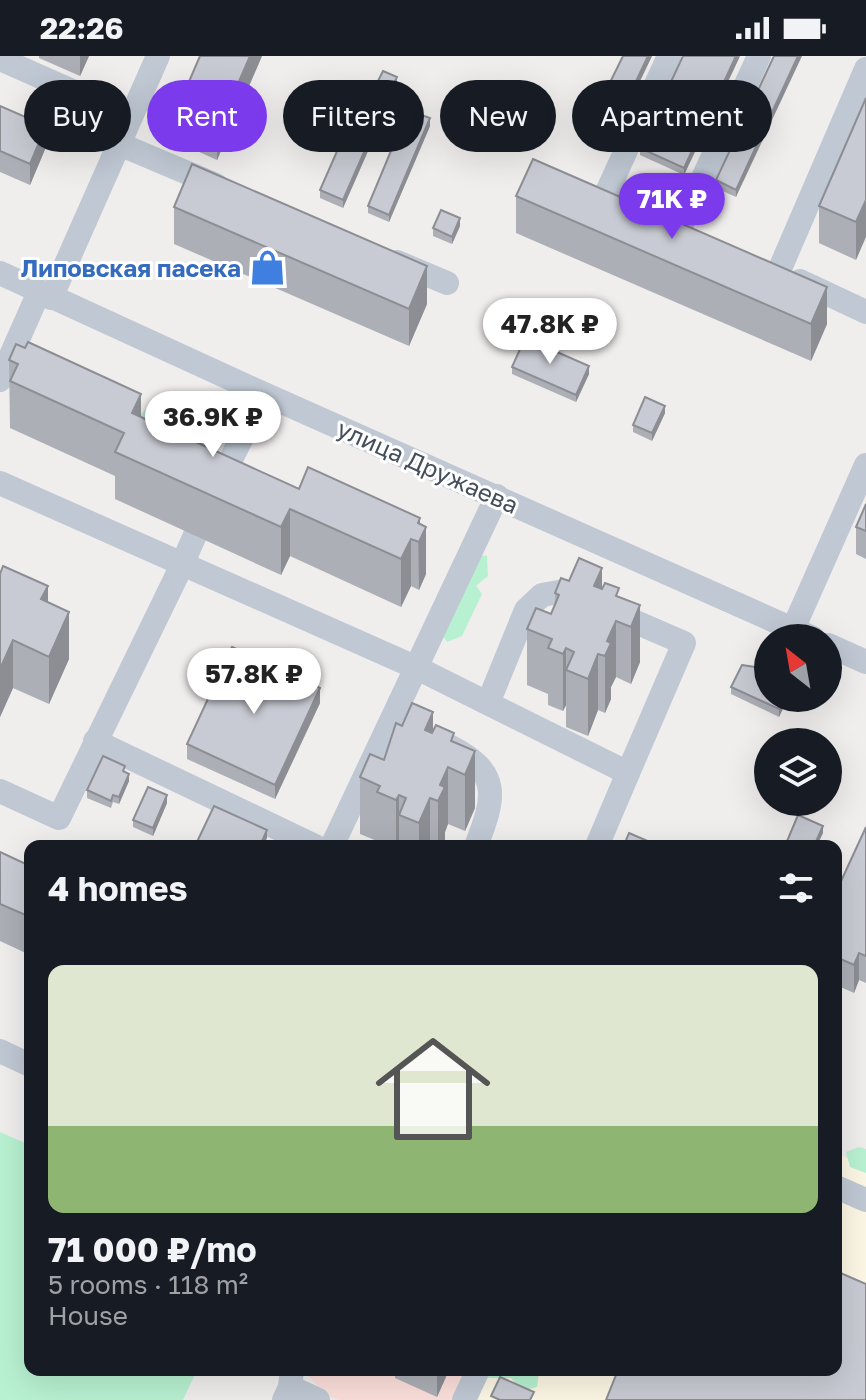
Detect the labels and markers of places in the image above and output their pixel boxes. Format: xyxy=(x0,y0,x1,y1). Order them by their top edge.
pin: 71K ₽ xyxy=(616,173,728,241)
shop icon: Липовская пасека xyxy=(248,248,286,286)
place label: Липовская пасека xyxy=(21,253,241,282)
pin: 47.8K ₽ xyxy=(476,298,624,366)
pin: 36.9K ₽ xyxy=(139,391,287,459)
pin: 57.8K ₽ xyxy=(180,648,328,716)

